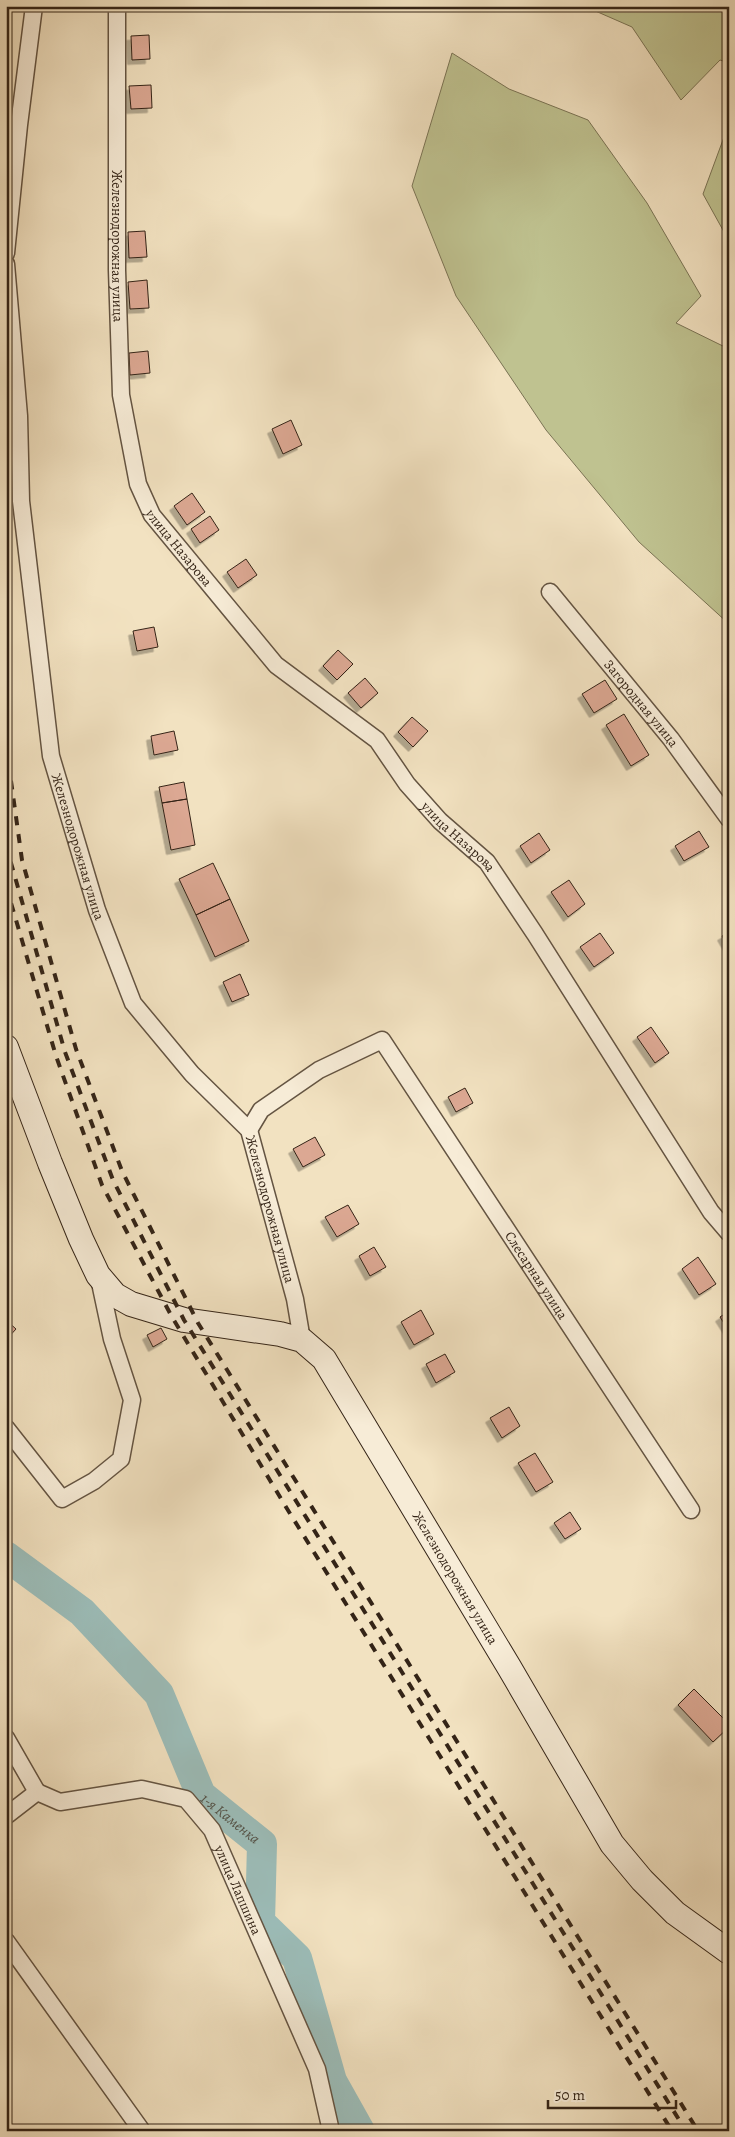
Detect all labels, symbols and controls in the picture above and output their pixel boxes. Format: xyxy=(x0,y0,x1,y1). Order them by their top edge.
street label: Железнодорожная улица xyxy=(108,170,128,323)
street label: улица Назарова xyxy=(141,505,217,591)
street label: Загородная улица xyxy=(600,655,684,751)
street label: Железнодорожная улица xyxy=(47,771,110,923)
street label: улица Назарова xyxy=(417,796,500,876)
street label: Железнодорожная улица xyxy=(241,1133,300,1285)
street label: Слесарная улица xyxy=(501,1227,573,1323)
street label: Железнодорожная улица xyxy=(408,1508,503,1648)
water label: 1-я Каменка xyxy=(196,1789,264,1849)
street label: улица Лапшина xyxy=(210,1841,267,1938)
scale bar xyxy=(548,2077,675,2109)
text: 50 m xyxy=(555,2085,585,2105)

